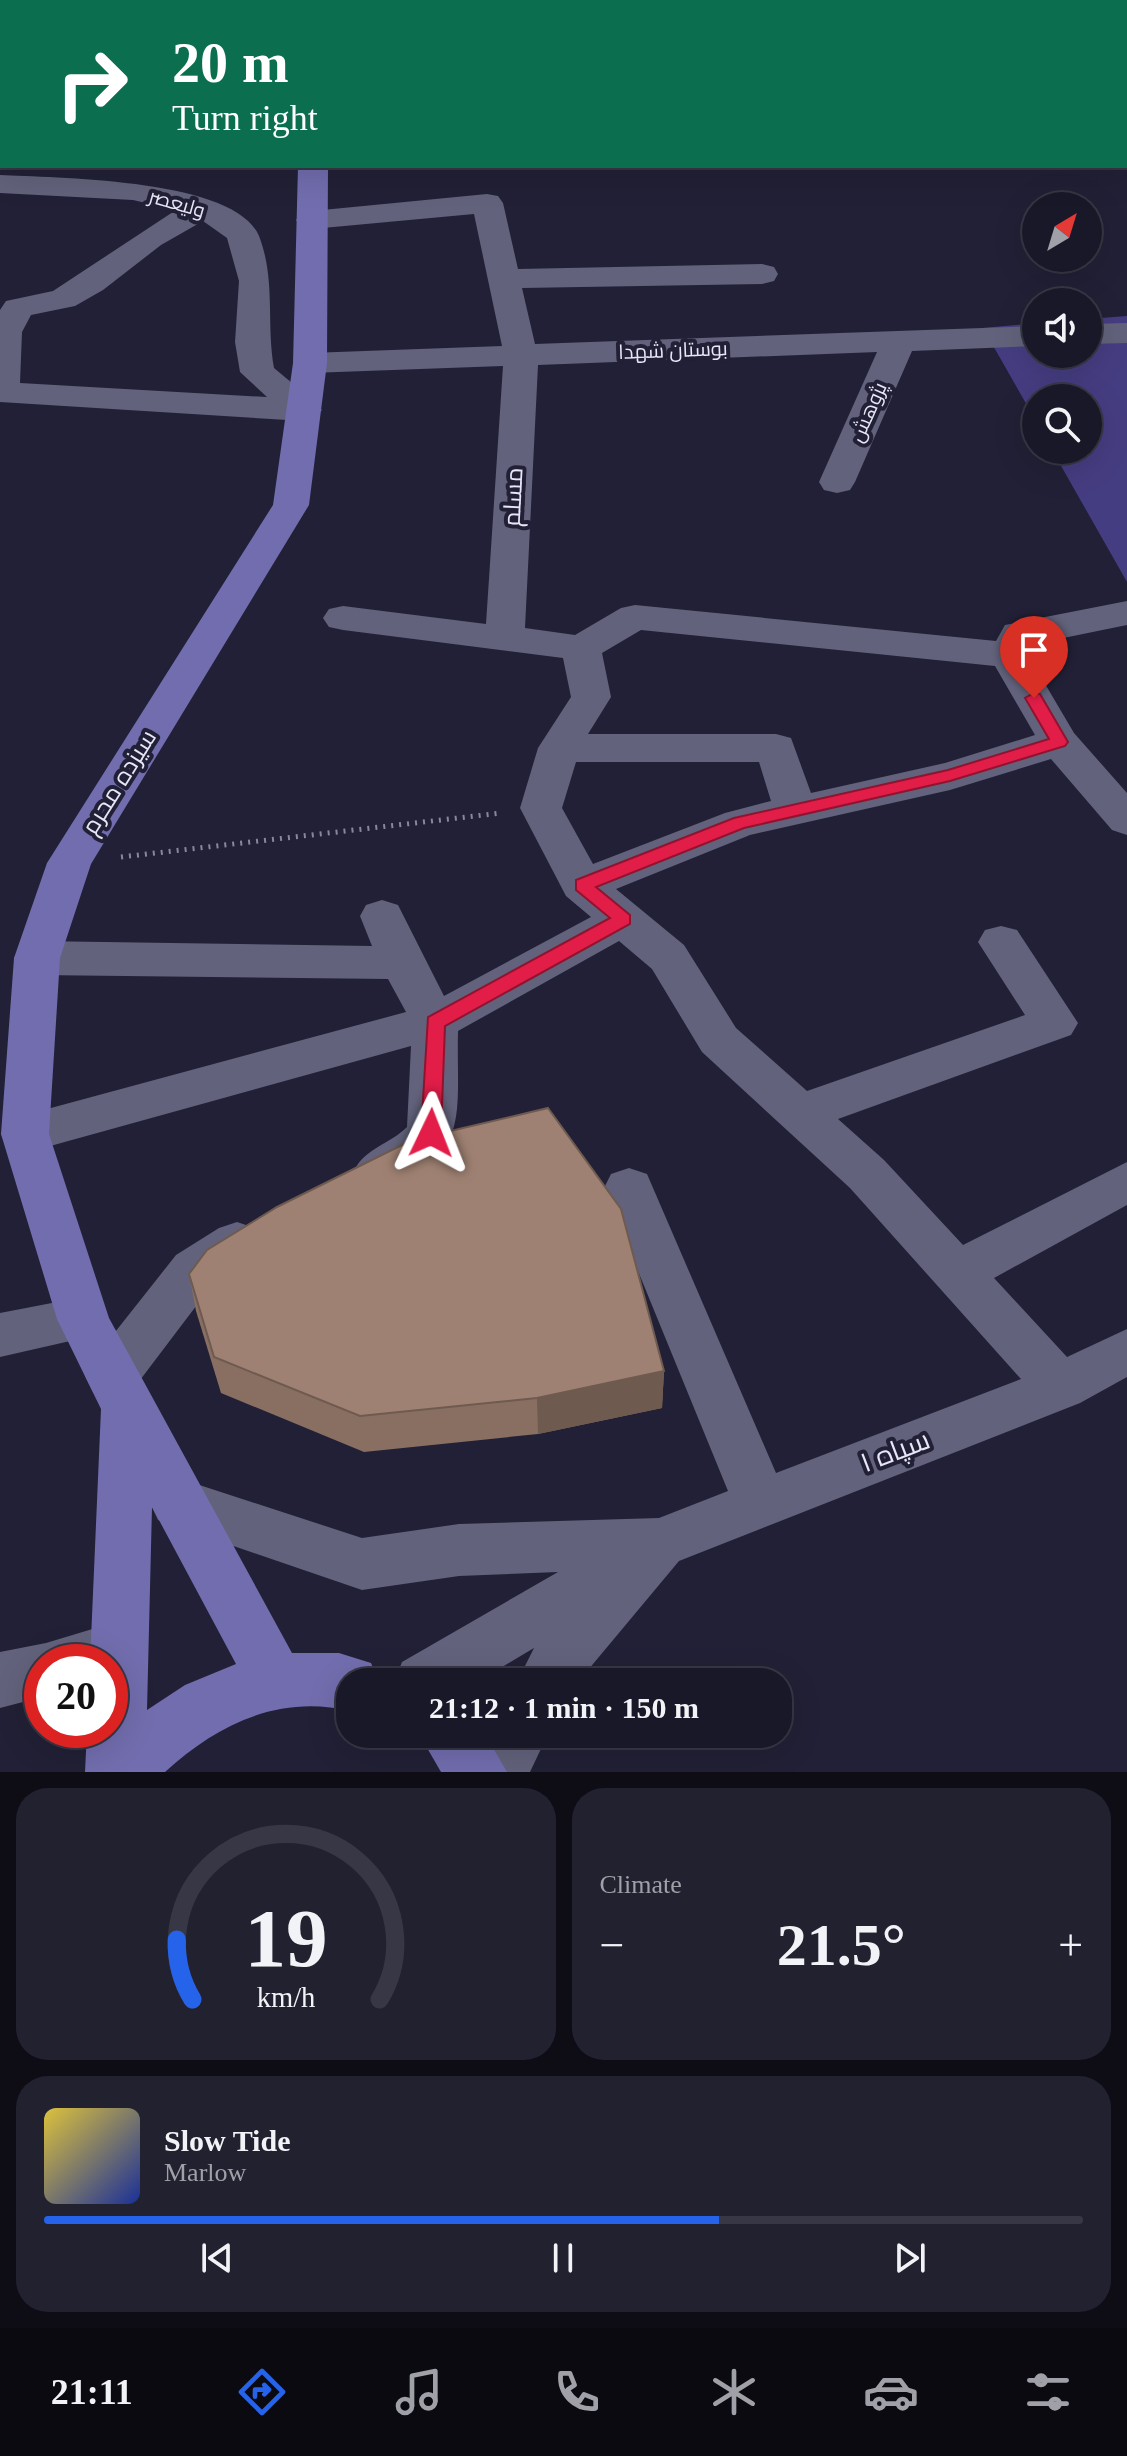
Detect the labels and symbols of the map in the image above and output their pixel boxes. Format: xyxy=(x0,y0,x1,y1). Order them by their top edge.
street label: ولیعصر xyxy=(145,184,208,222)
north arrow xyxy=(1022,192,1102,272)
street label: بوستان شهدا xyxy=(618,337,728,365)
street label: پژوهش xyxy=(845,378,893,446)
street label: مسلم xyxy=(498,467,531,527)
pin xyxy=(1000,616,1068,698)
street label: سیزده محرم xyxy=(77,725,164,840)
position arrow xyxy=(389,1091,473,1175)
street label: سپاه ۱ xyxy=(856,1424,935,1480)
speed limit sign: 20 xyxy=(24,1644,128,1748)

